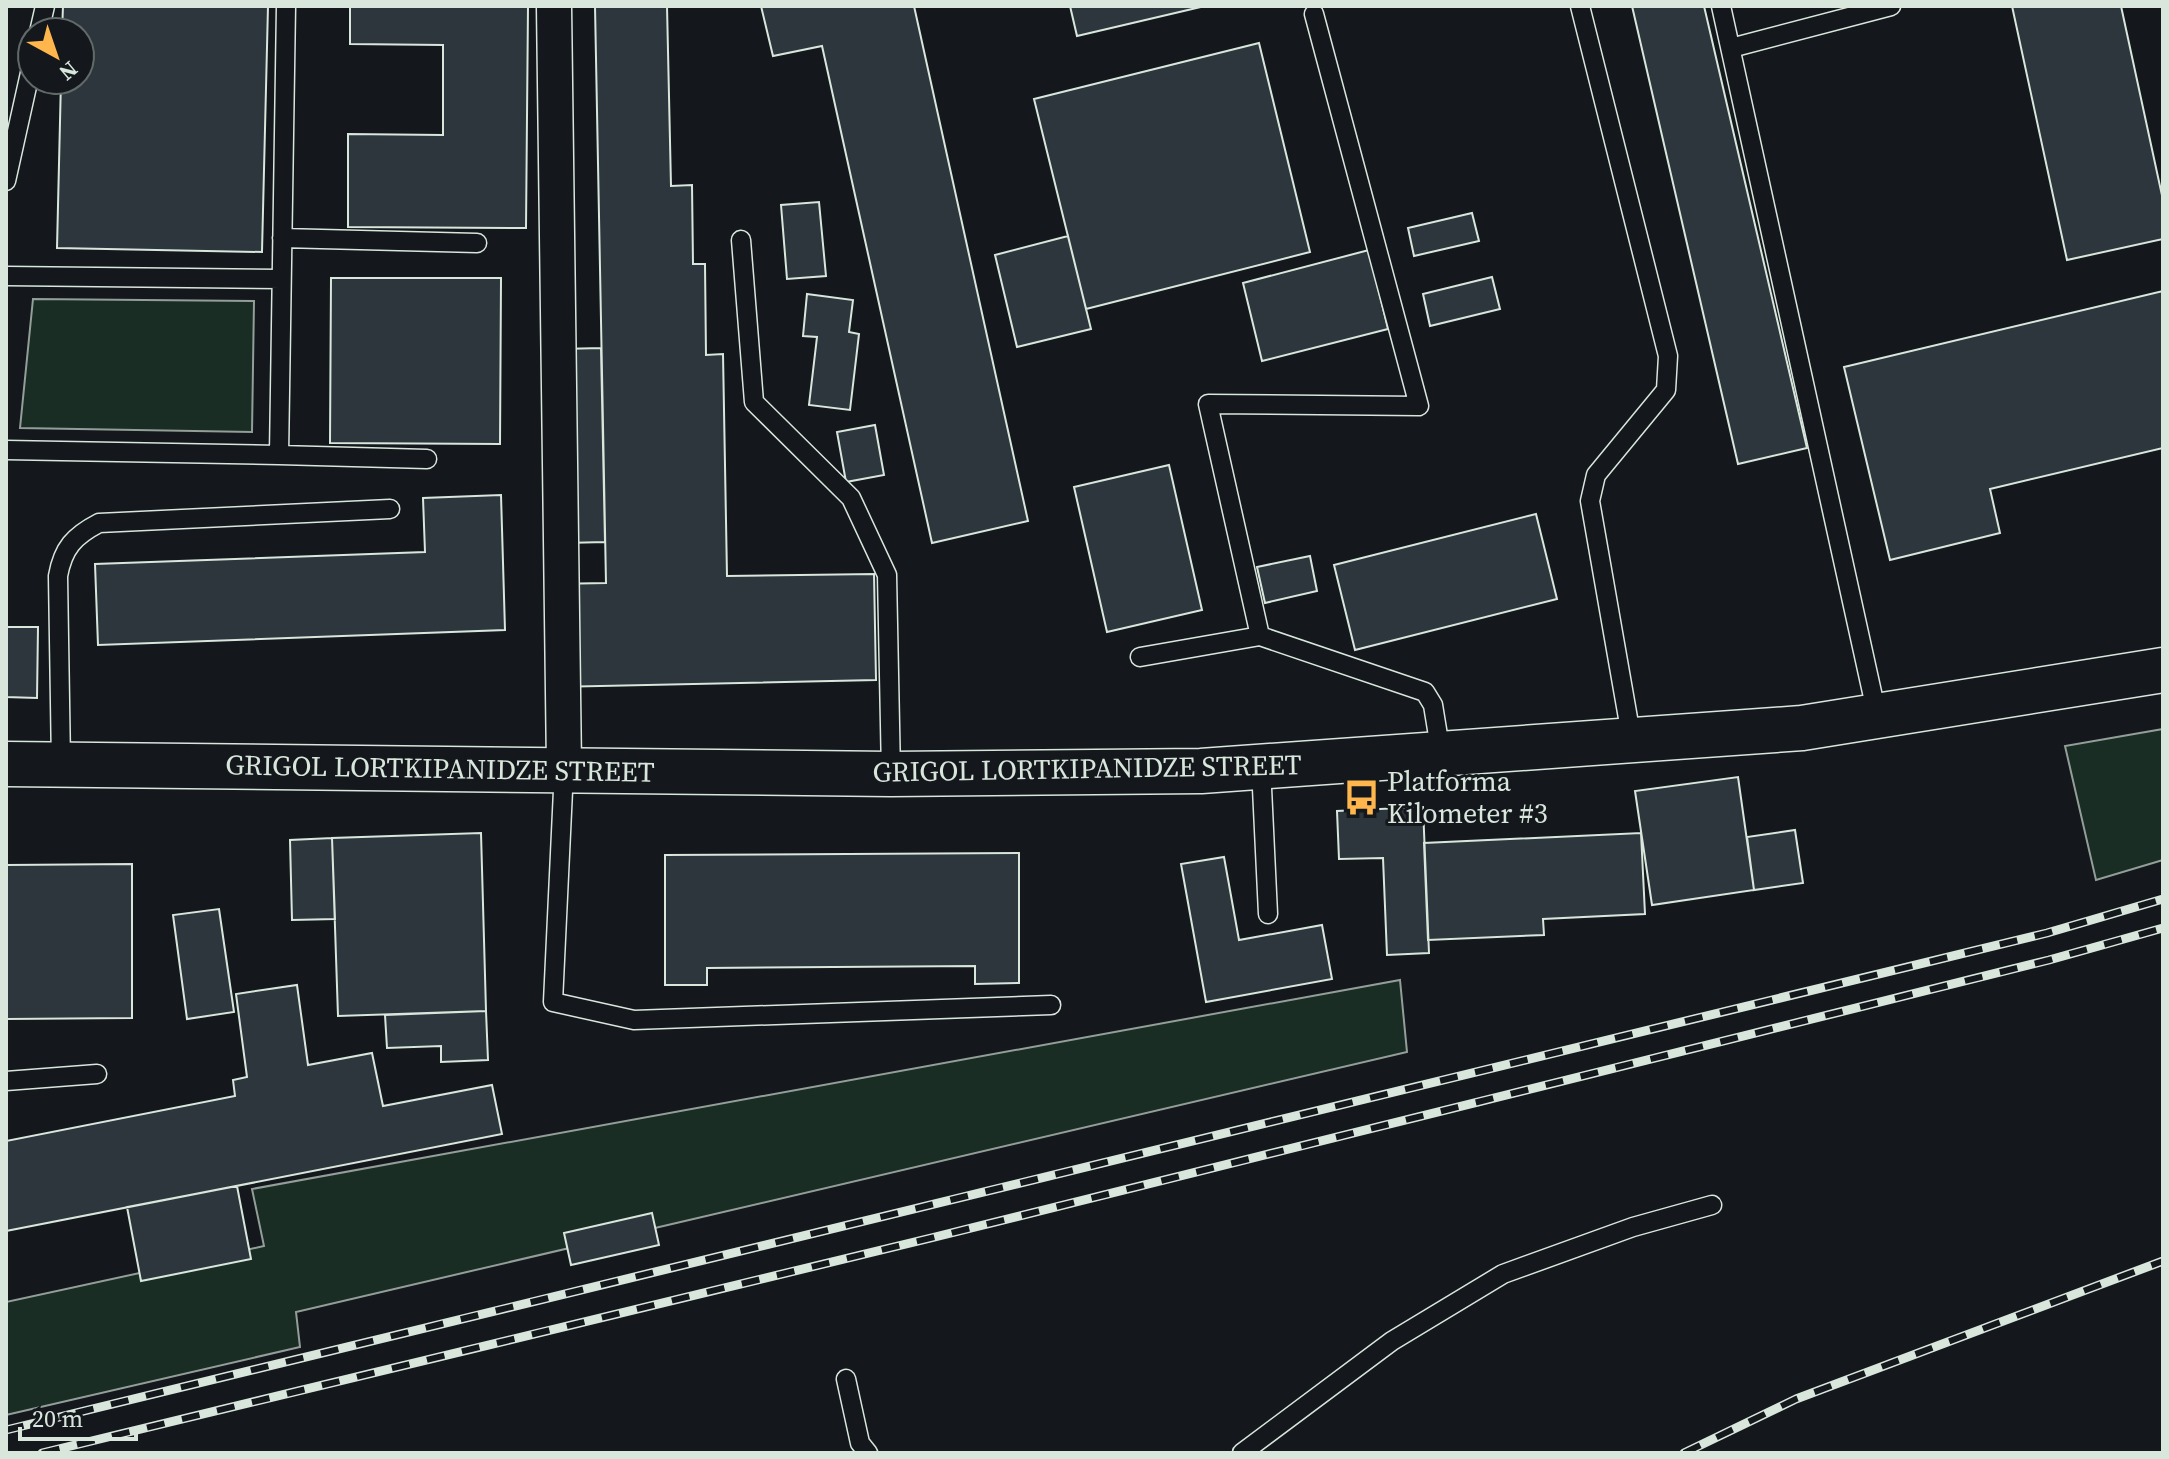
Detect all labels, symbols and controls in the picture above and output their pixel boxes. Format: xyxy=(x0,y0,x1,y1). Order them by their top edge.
north arrow xyxy=(16,16,96,96)
text: N xyxy=(53,55,85,88)
street label: GRIGOL LORTKIPANIDZE STREET xyxy=(225,745,655,791)
street label: GRIGOL LORTKIPANIDZE STREET xyxy=(872,745,1302,791)
place label: Platforma Kilometer #3 xyxy=(1387,762,1548,832)
bus stop icon: Platforma Kilometer #3 xyxy=(1342,778,1380,816)
scale bar xyxy=(20,1391,136,1441)
text: 20 m xyxy=(32,1402,83,1435)

